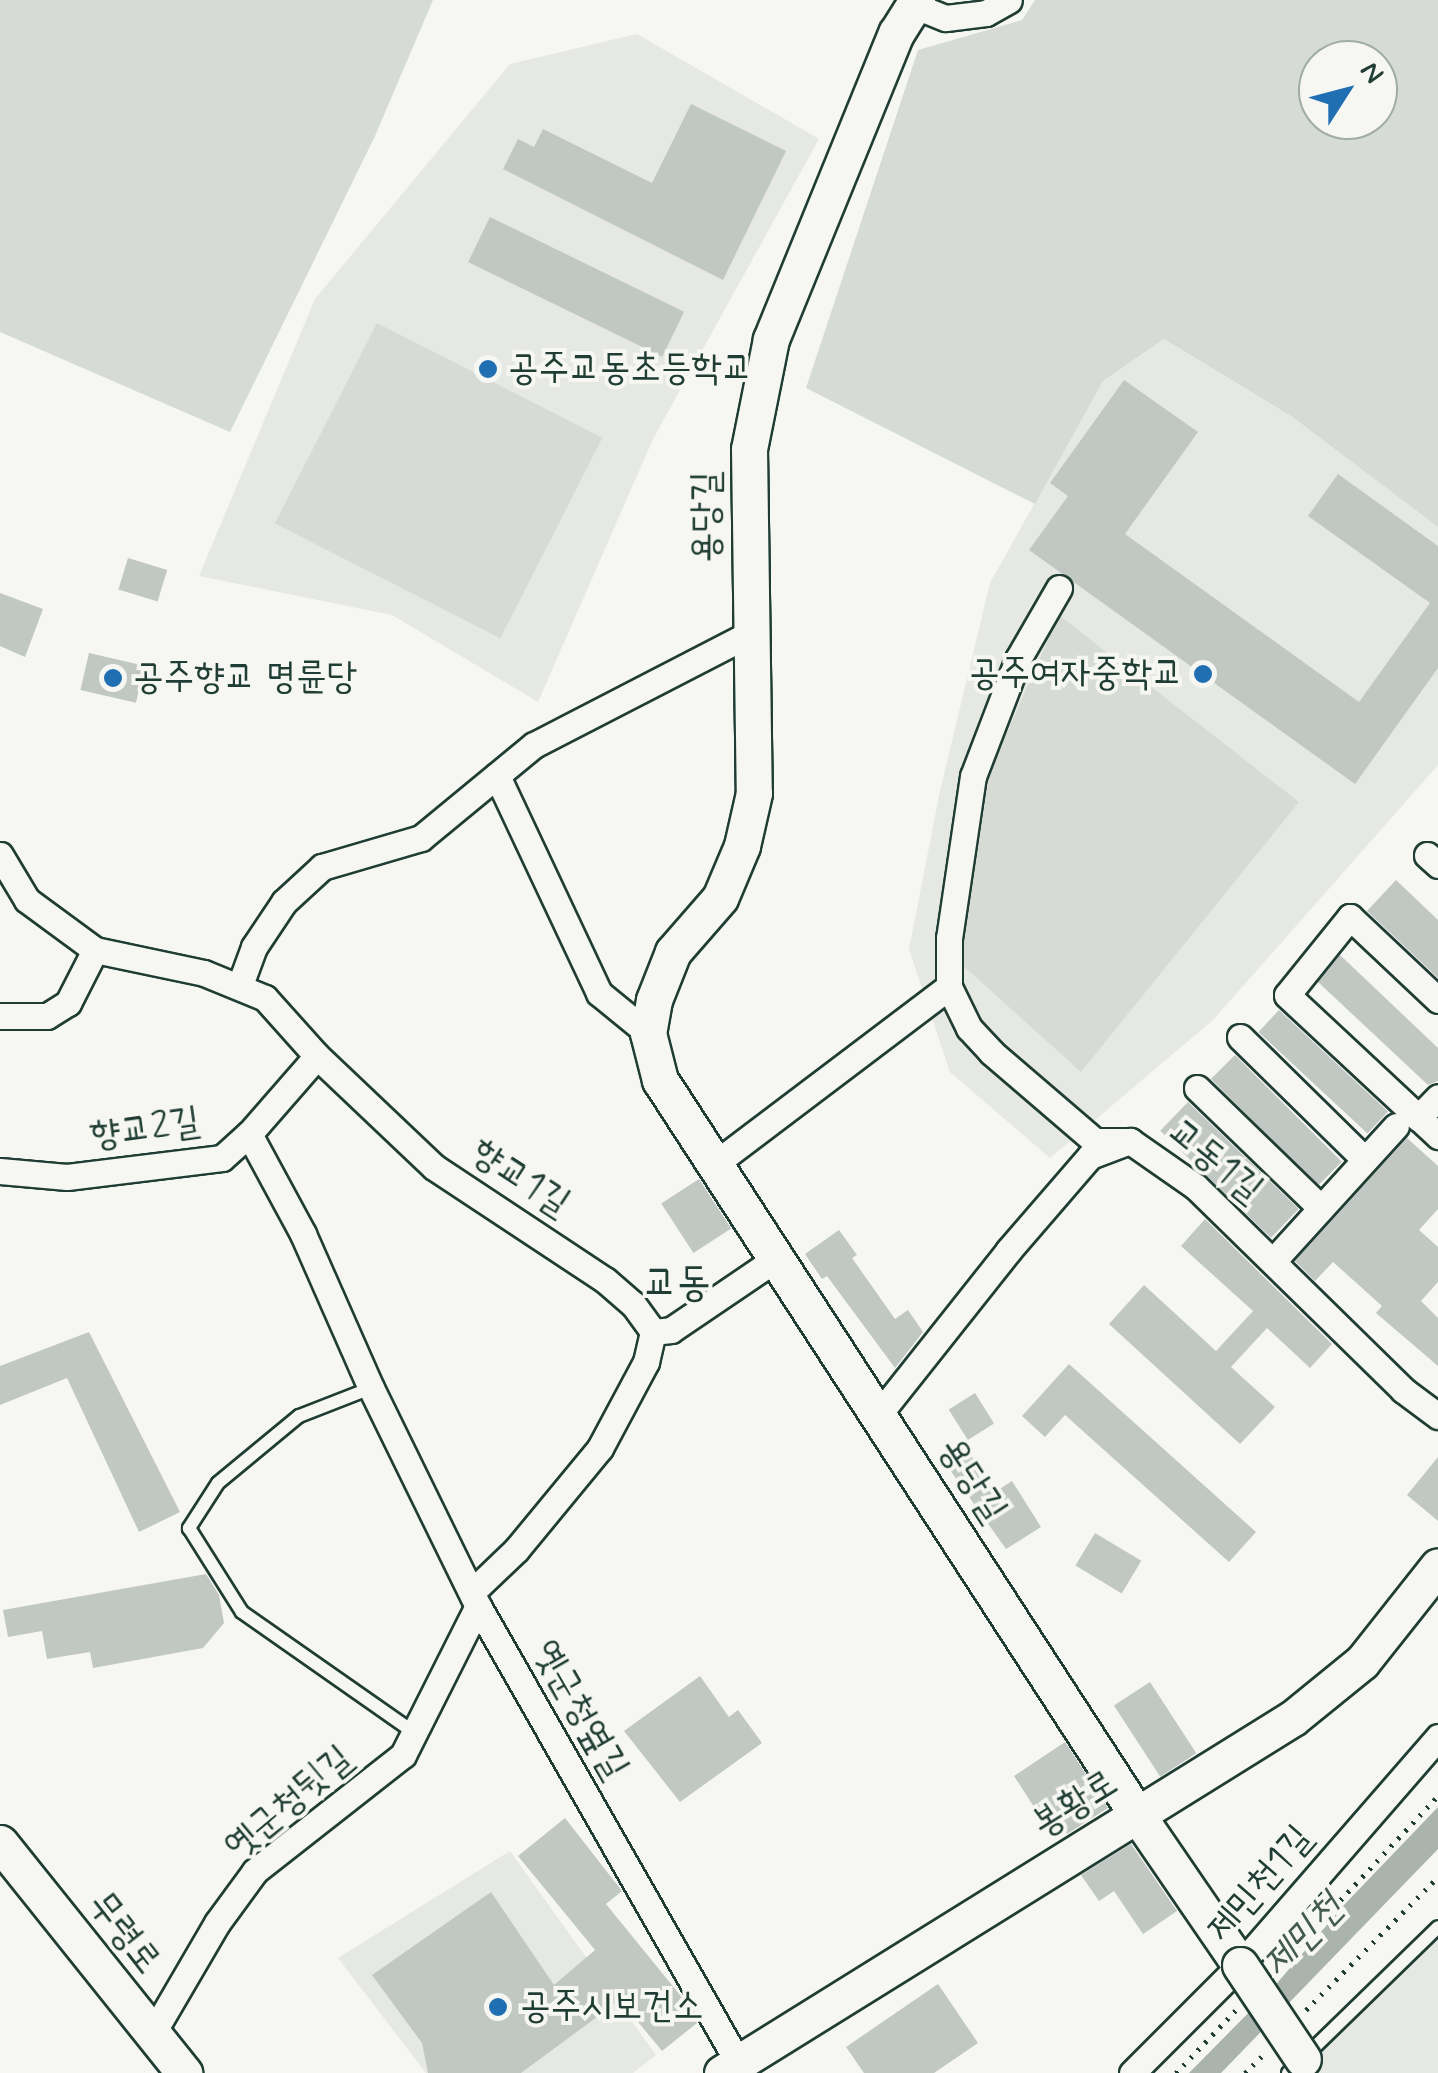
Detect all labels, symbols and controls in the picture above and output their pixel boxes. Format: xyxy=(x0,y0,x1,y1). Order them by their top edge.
north arrow xyxy=(1298,40,1398,140)
text: N xyxy=(1351,55,1392,92)
place label: 공주교동초등학교 xyxy=(508,346,753,392)
marker: 공주교동초등학교 xyxy=(477,358,499,380)
street label: 용당길 xyxy=(684,471,730,563)
place label: 공주여자중학교 xyxy=(969,651,1183,697)
place label: 공주향교 명륜당 xyxy=(133,655,357,701)
marker: 공주여자중학교 xyxy=(1192,663,1214,685)
marker: 공주향교 명륜당 xyxy=(102,667,124,689)
street label: 향교2길 xyxy=(87,1099,203,1159)
street label: 교동1길 xyxy=(1158,1109,1272,1213)
street label: 향교1길 xyxy=(462,1129,578,1227)
district label: 교동 xyxy=(643,1259,711,1309)
street label: 용당길 xyxy=(928,1429,1016,1531)
street label: 옛군청옆길 xyxy=(522,1632,638,1788)
street label: 옛군청뒷길 xyxy=(216,1736,362,1870)
street label: 봉황로 xyxy=(1024,1760,1126,1848)
street label: 제민천1길 xyxy=(1197,1816,1323,1952)
street label: 무령로 xyxy=(78,1883,170,1983)
water label: 제민천 xyxy=(1252,1885,1354,1987)
place label: 공주시보건소 xyxy=(520,1984,703,2030)
marker: 공주시보건소 xyxy=(485,1994,511,2020)

